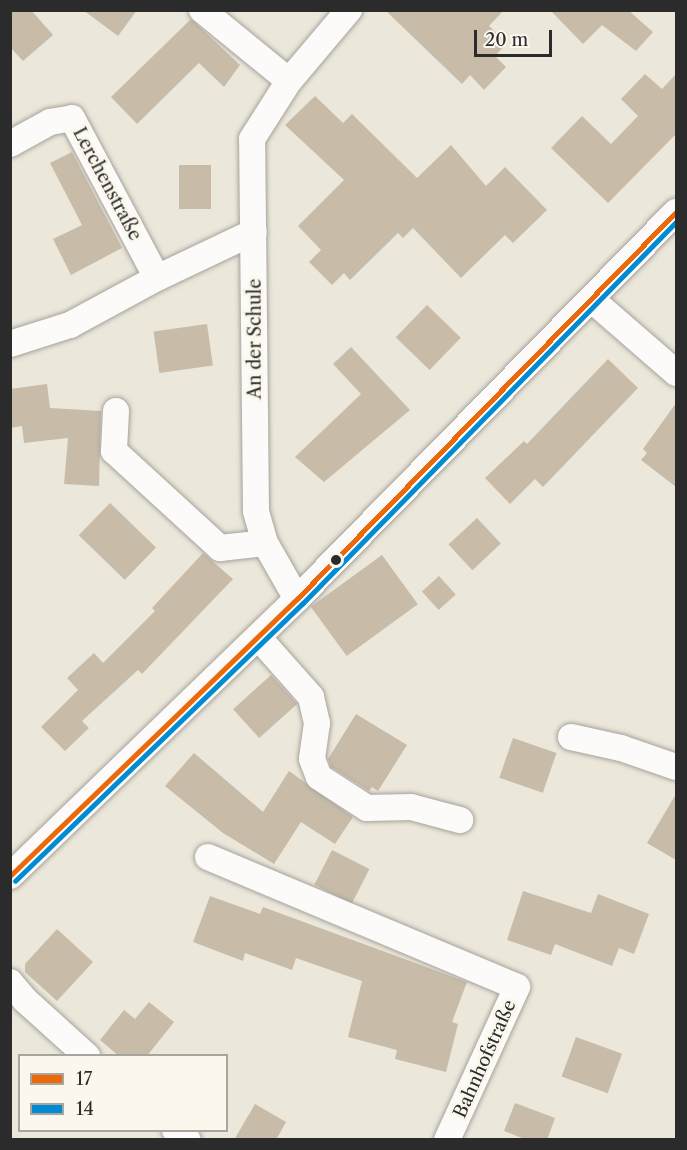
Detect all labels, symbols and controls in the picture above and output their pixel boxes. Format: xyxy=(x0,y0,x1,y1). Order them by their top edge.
scale bar xyxy=(477,18,555,56)
text: 20 m xyxy=(485,29,528,51)
street label: Lerchenstraße xyxy=(68,124,146,244)
street label: An der Schule xyxy=(244,279,266,399)
unlabelled marker xyxy=(330,554,342,566)
street label: Bahnhofstraße xyxy=(449,997,521,1121)
legend xyxy=(18,1054,228,1132)
text: 17 xyxy=(76,1068,92,1090)
text: 14 xyxy=(76,1098,94,1120)

